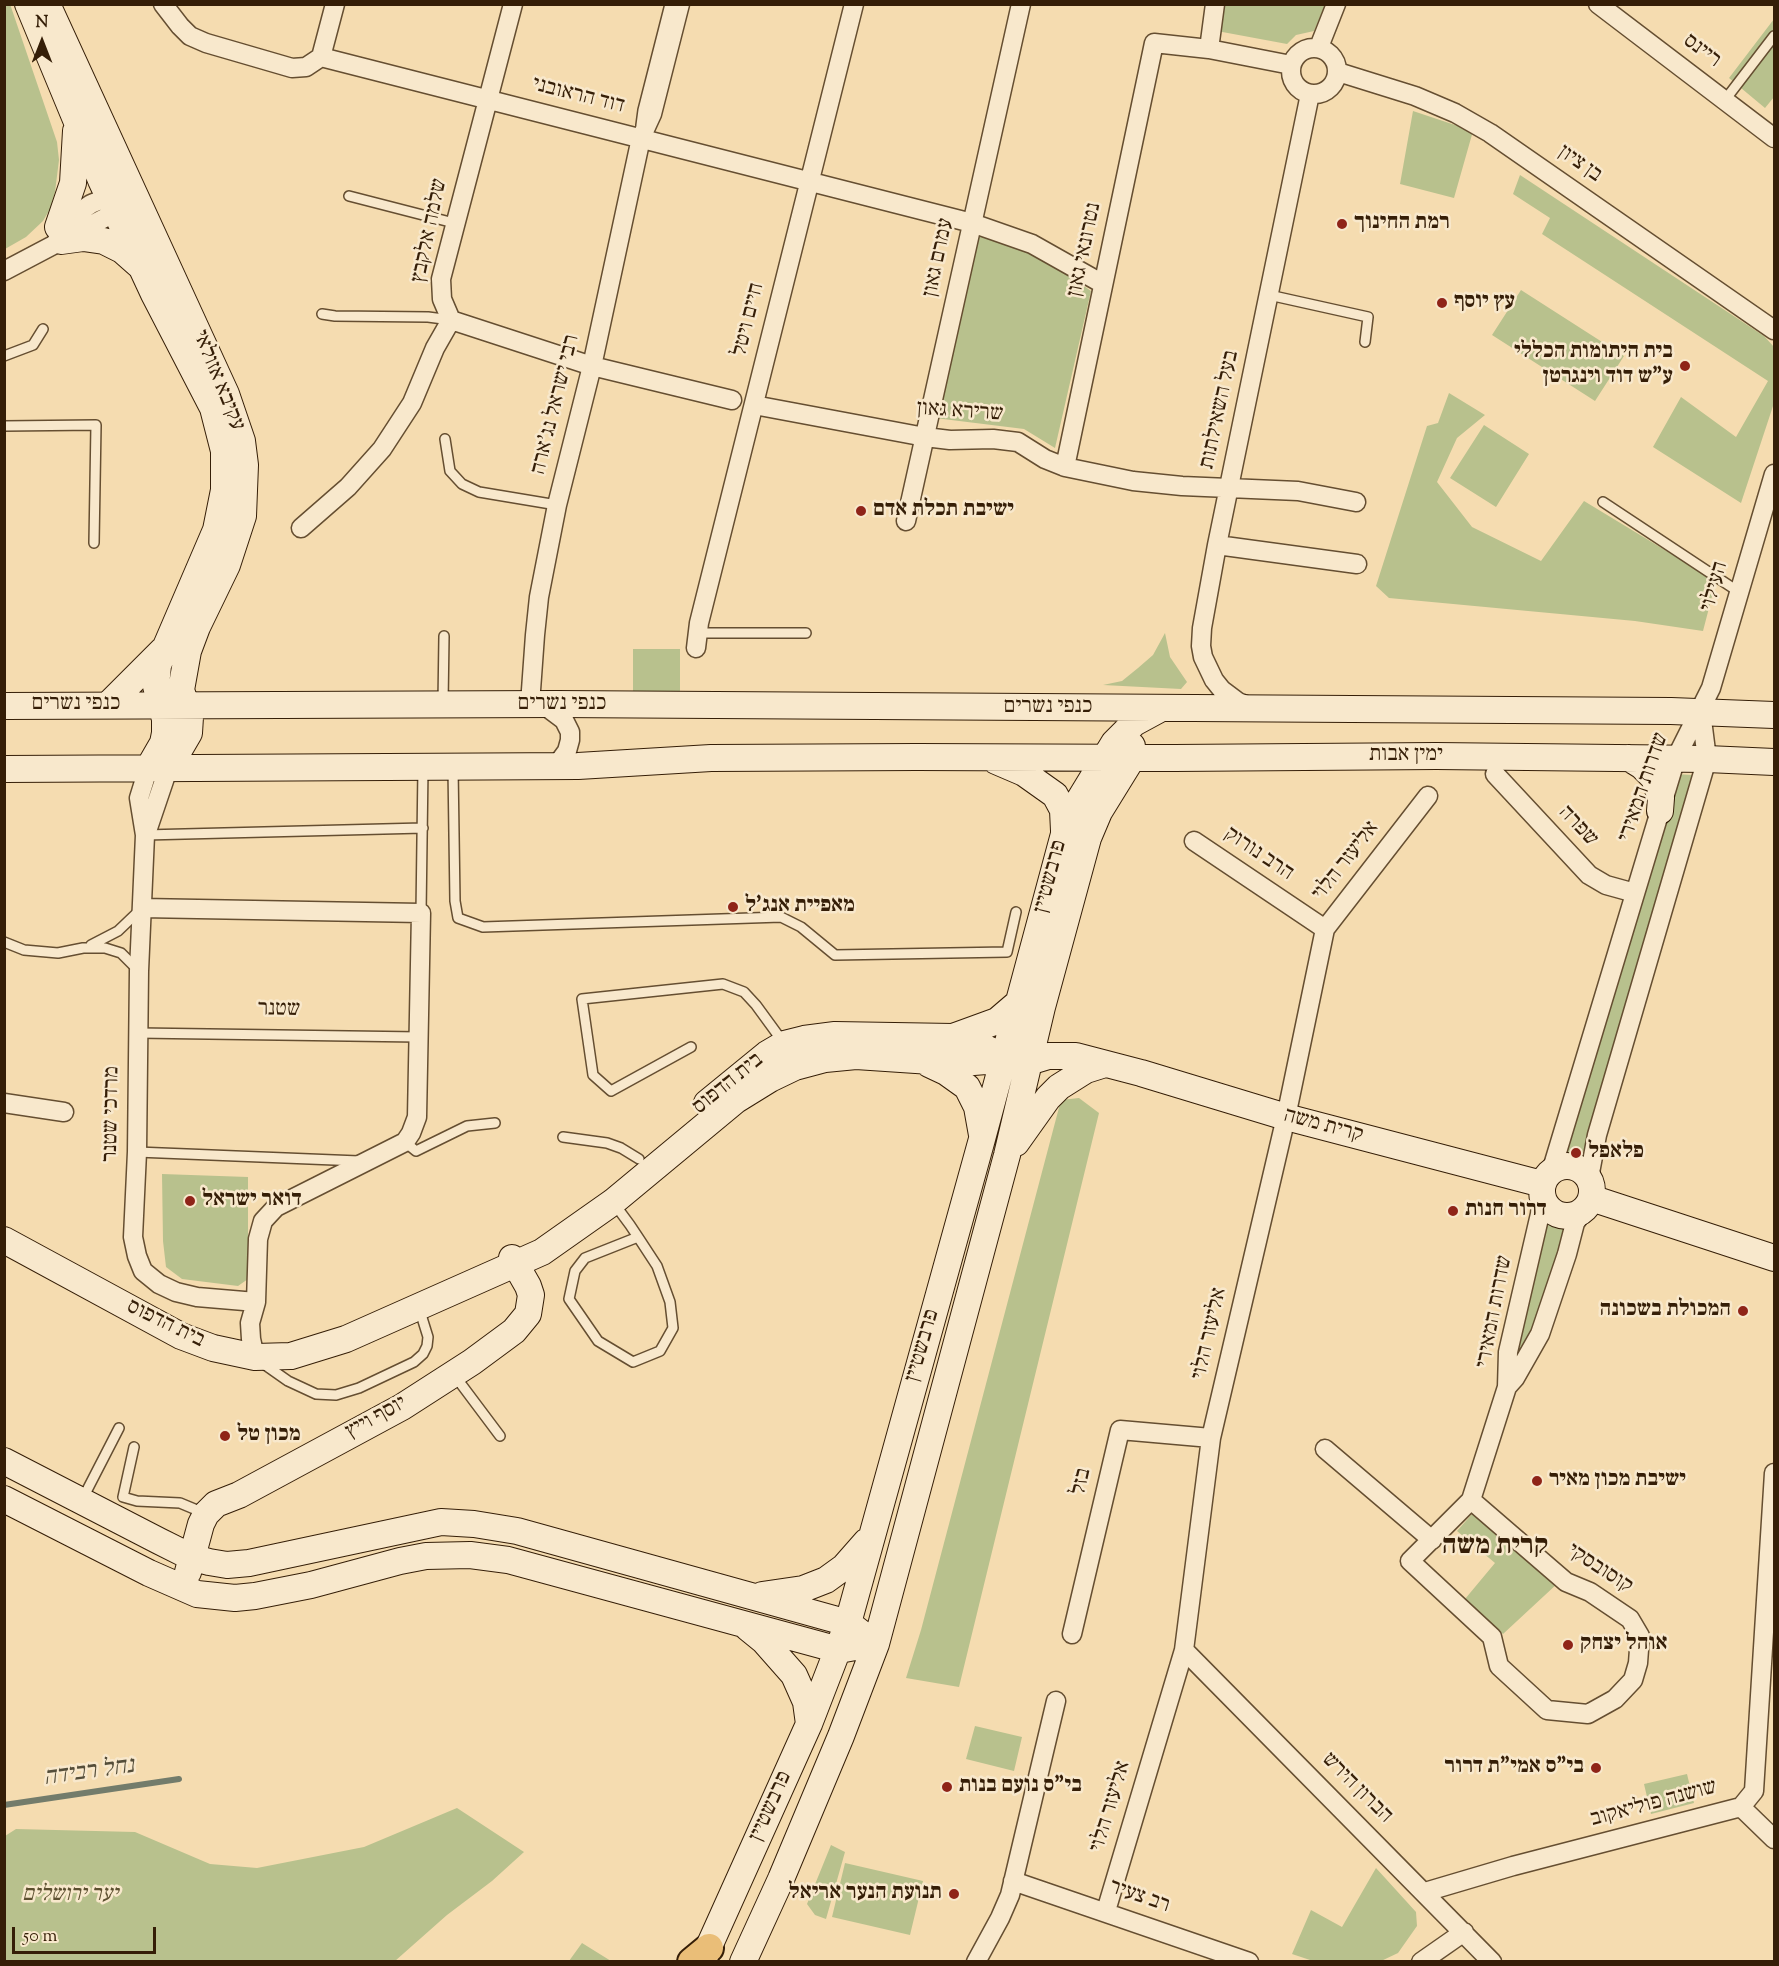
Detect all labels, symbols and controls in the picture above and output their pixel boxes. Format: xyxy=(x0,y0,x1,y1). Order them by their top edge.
north arrow xyxy=(12,12,72,72)
text: N xyxy=(36,12,48,35)
street label: ריינס xyxy=(1677,29,1725,75)
street label: דוד הראובני xyxy=(529,73,627,121)
street label: בן ציון xyxy=(1552,140,1606,190)
street label: שלמה אלקבץ xyxy=(407,177,455,285)
street label: נטרונאי גאון xyxy=(1063,201,1109,299)
place label: רמת החינוך xyxy=(1354,211,1450,237)
street label: עמרם גאון xyxy=(919,216,961,300)
marker: רמת החינוך xyxy=(1335,217,1349,231)
street label: חיים ויטל xyxy=(728,280,772,360)
place label: עץ יוסף xyxy=(1454,290,1515,316)
marker: עץ יוסף xyxy=(1435,296,1449,310)
street label: עקיבא אזולאי xyxy=(185,327,249,435)
street label: רבי ישראל נג'ארה xyxy=(527,332,587,478)
place label: בית היתומות הכללי ע"ש דוד וינגרטן xyxy=(1514,340,1673,392)
street label: בעל השאילתות xyxy=(1196,348,1246,472)
marker: בית היתומות הכללי ע"ש דוד וינגרטן xyxy=(1678,359,1692,373)
street label: שרירא גאון xyxy=(916,397,1004,429)
place label: ישיבת תכלת אדם xyxy=(873,498,1014,524)
marker: ישיבת תכלת אדם xyxy=(854,504,868,518)
street label: העילוי xyxy=(1696,559,1736,615)
street label: כנפי נשרים xyxy=(32,692,120,718)
street label: כנפי נשרים xyxy=(518,692,606,718)
street label: כנפי נשרים xyxy=(1004,695,1092,721)
street label: שדרות המאירי xyxy=(1614,730,1676,846)
street label: ימין אבות xyxy=(1369,743,1443,769)
street label: שפרה xyxy=(1551,801,1603,853)
street label: אליעזר הלוי xyxy=(1308,817,1386,907)
street label: הרב נורוק xyxy=(1218,822,1298,888)
street label: פרבשטיין xyxy=(1030,838,1074,916)
place label: מאפיית אנג'ל xyxy=(745,894,855,920)
marker: מאפיית אנג'ל xyxy=(726,900,740,914)
street label: שטנר xyxy=(257,997,301,1025)
street label: בית הדפוס xyxy=(688,1048,770,1122)
street label: מרדכי שטנר xyxy=(99,1066,127,1162)
street label: קרית משה xyxy=(1280,1104,1366,1150)
place label: פלאפל xyxy=(1588,1140,1644,1166)
marker: פלאפל xyxy=(1569,1146,1583,1160)
place label: דואר ישראל xyxy=(202,1188,302,1214)
marker: דואר ישראל xyxy=(183,1194,197,1208)
place label: דרור חנות xyxy=(1465,1198,1547,1224)
marker: דרור חנות xyxy=(1446,1204,1460,1218)
street label: שדרות המאירי xyxy=(1472,1254,1520,1370)
street label: אליעזר הלוי xyxy=(1188,1285,1234,1383)
street label: בית הדפוס xyxy=(122,1295,208,1355)
place label: המכולת בשכונה xyxy=(1600,1298,1731,1324)
marker: המכולת בשכונה xyxy=(1736,1304,1750,1318)
street label: פרבשטיין xyxy=(901,1307,947,1385)
street label: יוסף וייץ xyxy=(342,1392,412,1446)
place label: מכון טל xyxy=(237,1423,301,1449)
marker: מכון טל xyxy=(218,1429,232,1443)
street label: בזל xyxy=(1067,1466,1099,1498)
place label: ישיבת מכון מאיר xyxy=(1549,1468,1686,1494)
marker: ישיבת מכון מאיר xyxy=(1530,1474,1544,1488)
district label: קרית משה xyxy=(1442,1531,1548,1565)
street label: קוסובסקי xyxy=(1561,1539,1637,1601)
place label: אוהל יצחק xyxy=(1580,1632,1668,1658)
marker: אוהל יצחק xyxy=(1561,1638,1575,1652)
street label: הברון הירש xyxy=(1315,1748,1397,1830)
water label: נחל רבידה xyxy=(42,1753,136,1795)
place label: בי"ס אמי"ת דרור xyxy=(1445,1755,1584,1781)
street label: אליעזר הלוי xyxy=(1086,1758,1138,1856)
marker: בי"ס אמי"ת דרור xyxy=(1589,1761,1603,1775)
street label: פרבשטיין xyxy=(745,1768,799,1846)
place label: בי"ס נועם בנות xyxy=(959,1774,1082,1800)
street label: שושנה פוליאקוב xyxy=(1588,1775,1720,1835)
marker: בי"ס נועם בנות xyxy=(940,1780,954,1794)
street label: רב צעיר xyxy=(1105,1875,1173,1921)
place label: תנועת הנער אריאל xyxy=(789,1881,942,1907)
park label: יער ירושלים xyxy=(22,1883,118,1909)
marker: תנועת הנער אריאל xyxy=(947,1887,961,1901)
scale bar xyxy=(15,1915,159,1953)
text: 50 m xyxy=(23,1924,57,1950)

